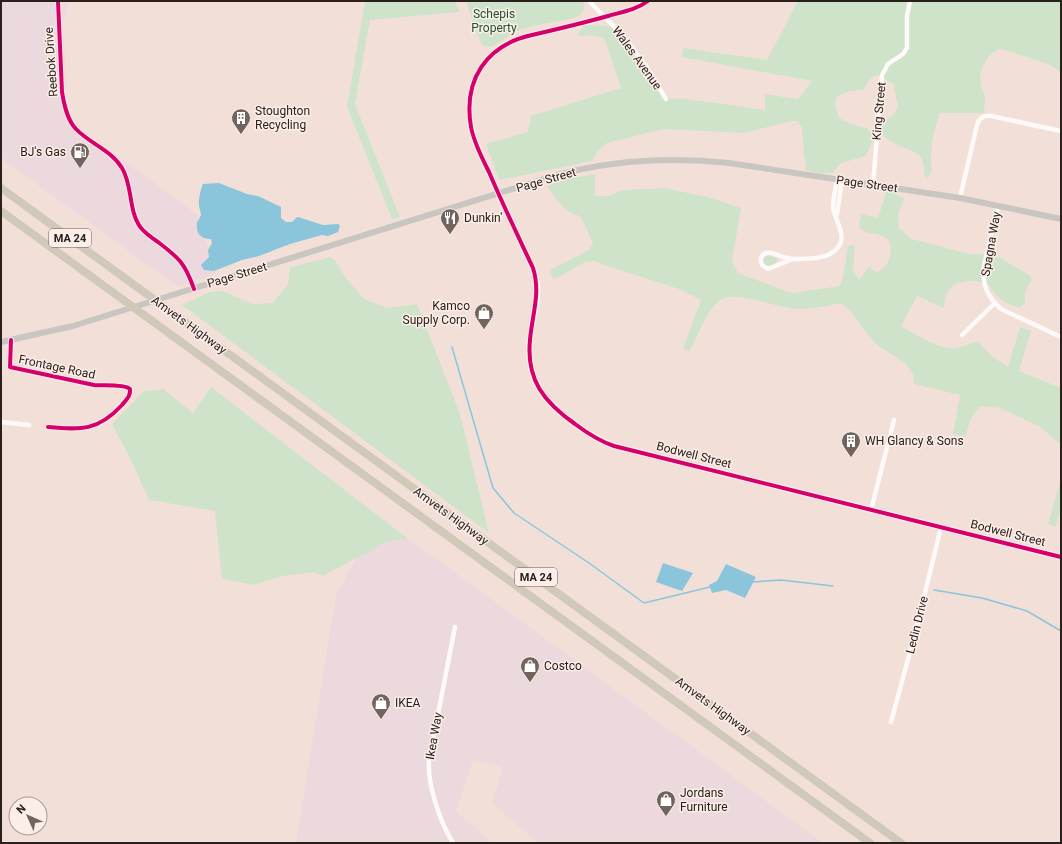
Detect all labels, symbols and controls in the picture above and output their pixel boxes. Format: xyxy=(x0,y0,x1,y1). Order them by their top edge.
park label: Schepis Property xyxy=(471,7,517,35)
street label: Wales Avenue xyxy=(609,24,665,92)
street label: Reebok Drive xyxy=(42,27,60,97)
street label: King Street xyxy=(869,81,889,141)
place label: Stoughton Recycling xyxy=(255,104,310,132)
building icon: Stoughton Recycling xyxy=(230,107,252,135)
fuel station icon: BJ's Gas xyxy=(69,141,91,169)
place label: BJ's Gas xyxy=(20,145,66,159)
street label: Page Street xyxy=(514,165,578,195)
street label: Page Street xyxy=(835,173,899,195)
restaurant icon: Dunkin' xyxy=(439,207,461,235)
street label: Spagna Way xyxy=(978,210,1004,278)
place label: Dunkin' xyxy=(464,211,502,225)
road number: MA 24 xyxy=(49,229,91,247)
street label: Page Street xyxy=(205,259,269,291)
street label: Amvets Highway xyxy=(149,293,230,357)
place label: Kamco Supply Corp. xyxy=(403,299,470,327)
shop icon: Kamco Supply Corp. xyxy=(473,302,495,330)
street label: Frontage Road xyxy=(17,352,97,382)
building icon: WH Glancy & Sons xyxy=(840,430,862,458)
place label: WH Glancy & Sons xyxy=(865,434,964,448)
street label: Bodwell Street xyxy=(655,439,733,471)
street label: Amvets Highway xyxy=(411,484,492,548)
street label: Bodwell Street xyxy=(969,517,1047,549)
road number: MA 24 xyxy=(515,568,557,586)
street label: Ledin Drive xyxy=(903,595,931,655)
shop icon: Costco xyxy=(519,655,541,683)
place label: Costco xyxy=(544,659,582,673)
street label: Amvets Highway xyxy=(673,674,754,738)
shop icon: IKEA xyxy=(370,692,392,720)
place label: IKEA xyxy=(395,696,421,710)
street label: Ikea Way xyxy=(423,711,445,761)
place label: Jordans Furniture xyxy=(680,786,728,814)
shop icon: Jordans Furniture xyxy=(655,789,677,817)
north arrow xyxy=(8,796,48,836)
text: N xyxy=(14,802,29,817)

